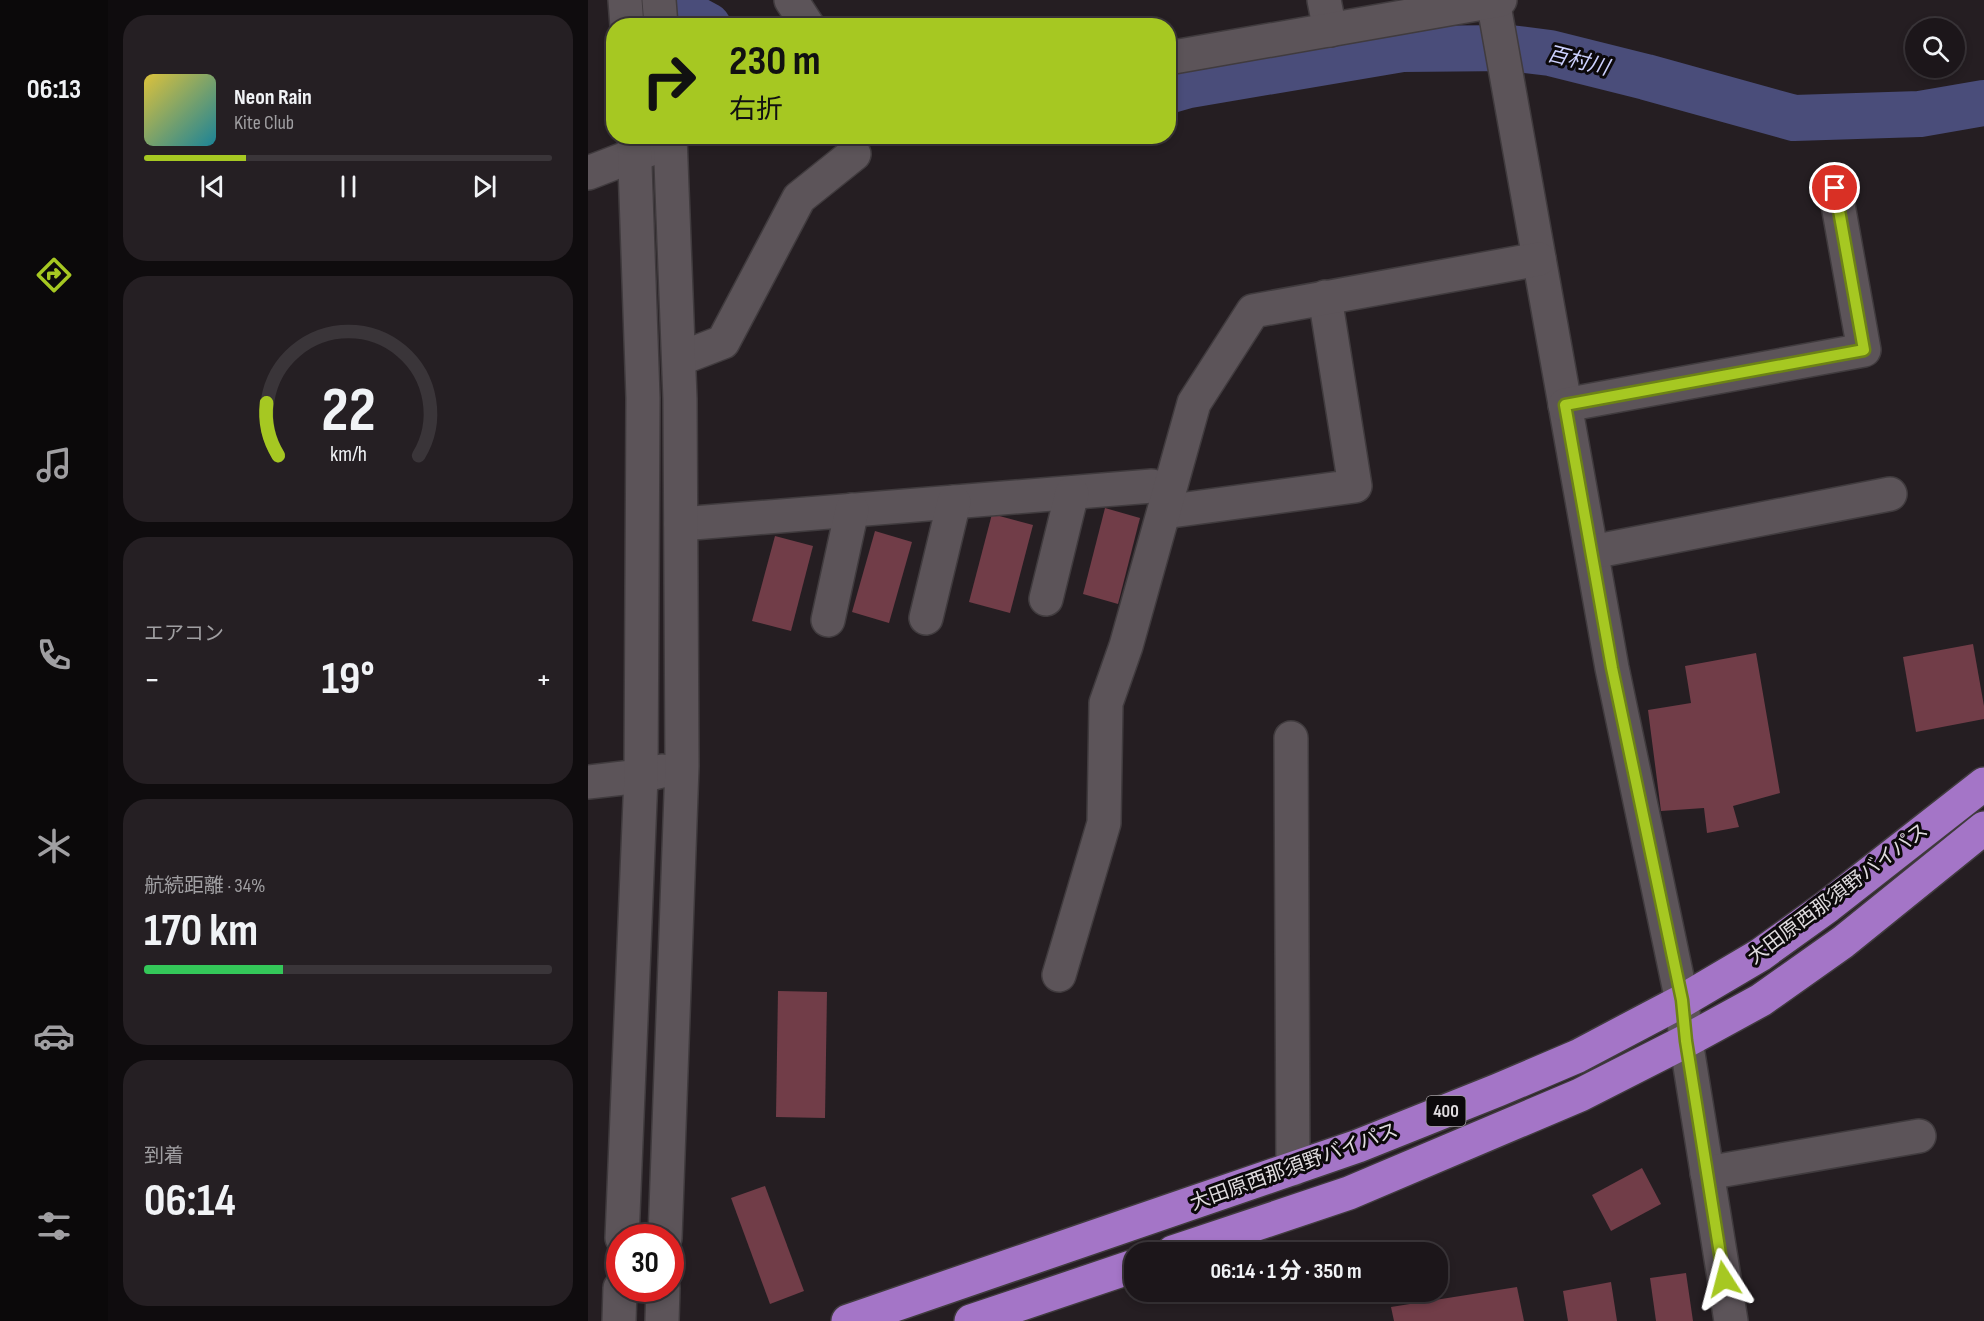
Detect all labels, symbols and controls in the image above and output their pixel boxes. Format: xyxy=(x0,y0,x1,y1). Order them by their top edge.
map controls xyxy=(1905,18,1965,78)
button: search xyxy=(1905,18,1965,78)
text: 230 m xyxy=(729,36,821,87)
water label: 百村川 xyxy=(1544,41,1614,81)
icon: right xyxy=(630,42,708,120)
text: 06:13 xyxy=(27,74,81,106)
text: Neon Rain xyxy=(234,84,312,111)
text: 右折 xyxy=(729,94,783,126)
text: Kite Club xyxy=(234,111,294,135)
pin xyxy=(1809,162,1860,213)
icon: previous xyxy=(196,170,229,203)
icon: pause xyxy=(332,170,365,203)
icon: next xyxy=(468,170,501,203)
icon: arrive xyxy=(1818,171,1851,204)
icon: directions xyxy=(33,254,75,296)
text: 22 xyxy=(321,374,375,449)
text: km/h xyxy=(329,443,367,468)
icon: music xyxy=(33,444,75,486)
text: エアコン xyxy=(144,622,224,646)
icon: phone xyxy=(33,634,75,676)
text: 19° xyxy=(321,652,375,707)
text: − xyxy=(144,660,160,700)
text: + xyxy=(536,660,552,700)
street label: 大田原西那須野バイパス xyxy=(1743,818,1933,970)
icon: climate xyxy=(33,825,75,867)
text: 航続距離 · 34% xyxy=(144,874,266,898)
text: 170 km xyxy=(144,904,258,959)
icon: car xyxy=(33,1015,75,1057)
road number: 400 xyxy=(1426,1096,1466,1126)
street label: 大田原西那須野バイパス xyxy=(1187,1118,1401,1216)
text: 到着 xyxy=(144,1144,184,1168)
text: 06:14 xyxy=(144,1174,236,1229)
icon: filters xyxy=(33,1205,75,1247)
speed limit sign: 30 xyxy=(606,1224,684,1302)
position arrow xyxy=(1692,1247,1756,1311)
text: 06:14 · 1 分 · 350 m xyxy=(1210,1258,1362,1285)

